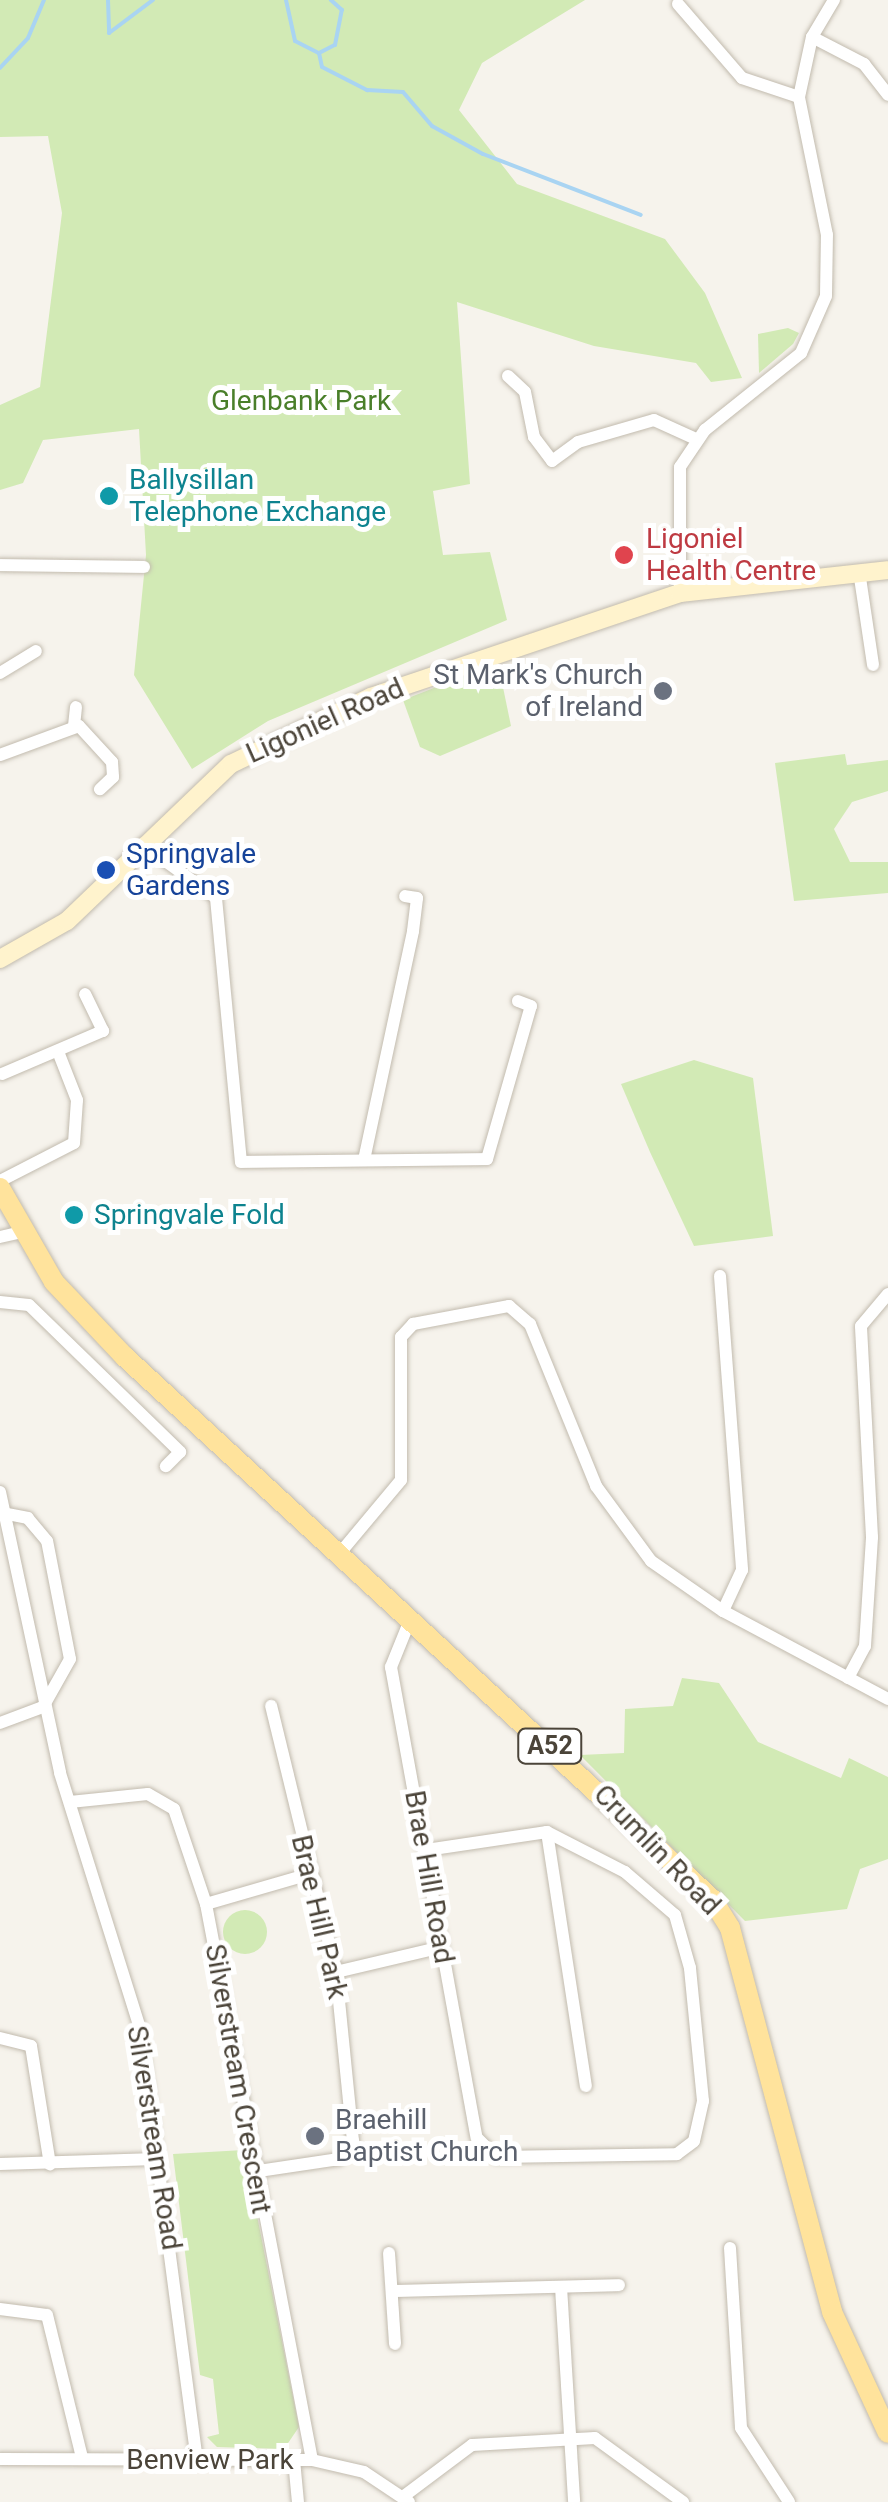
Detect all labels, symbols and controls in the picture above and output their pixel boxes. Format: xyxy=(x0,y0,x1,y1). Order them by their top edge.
park label: Glenbank Park xyxy=(211,384,391,418)
place label: Ballysillan Telephone Exchange xyxy=(129,463,386,529)
marker: Ballysillan Telephone Exchange xyxy=(98,485,120,507)
place label: Ligoniel Health Centre xyxy=(646,522,816,588)
marker: Ligoniel Health Centre xyxy=(611,542,637,568)
place label: St Mark's Church of Ireland xyxy=(433,658,643,724)
street label: Ligoniel Road xyxy=(241,671,409,771)
marker: St Mark's Church of Ireland xyxy=(652,680,674,702)
place label: Springvale Gardens xyxy=(126,837,256,903)
marker: Springvale Gardens xyxy=(95,859,117,881)
place label: Springvale Fold xyxy=(94,1198,285,1232)
marker: Springvale Fold xyxy=(63,1204,85,1226)
road number: A52 xyxy=(515,1726,585,1766)
street label: Crumlin Road xyxy=(587,1778,727,1922)
street label: Brae Hill Road xyxy=(397,1788,461,1966)
street label: Brae Hill Park xyxy=(284,1832,354,2002)
street label: Silverstream Crescent xyxy=(198,1942,278,2216)
street label: Silverstream Road xyxy=(120,2023,188,2253)
place label: Braehill Baptist Church xyxy=(335,2103,518,2169)
marker: Braehill Baptist Church xyxy=(304,2125,326,2147)
street label: Benview Park xyxy=(126,2443,294,2477)

